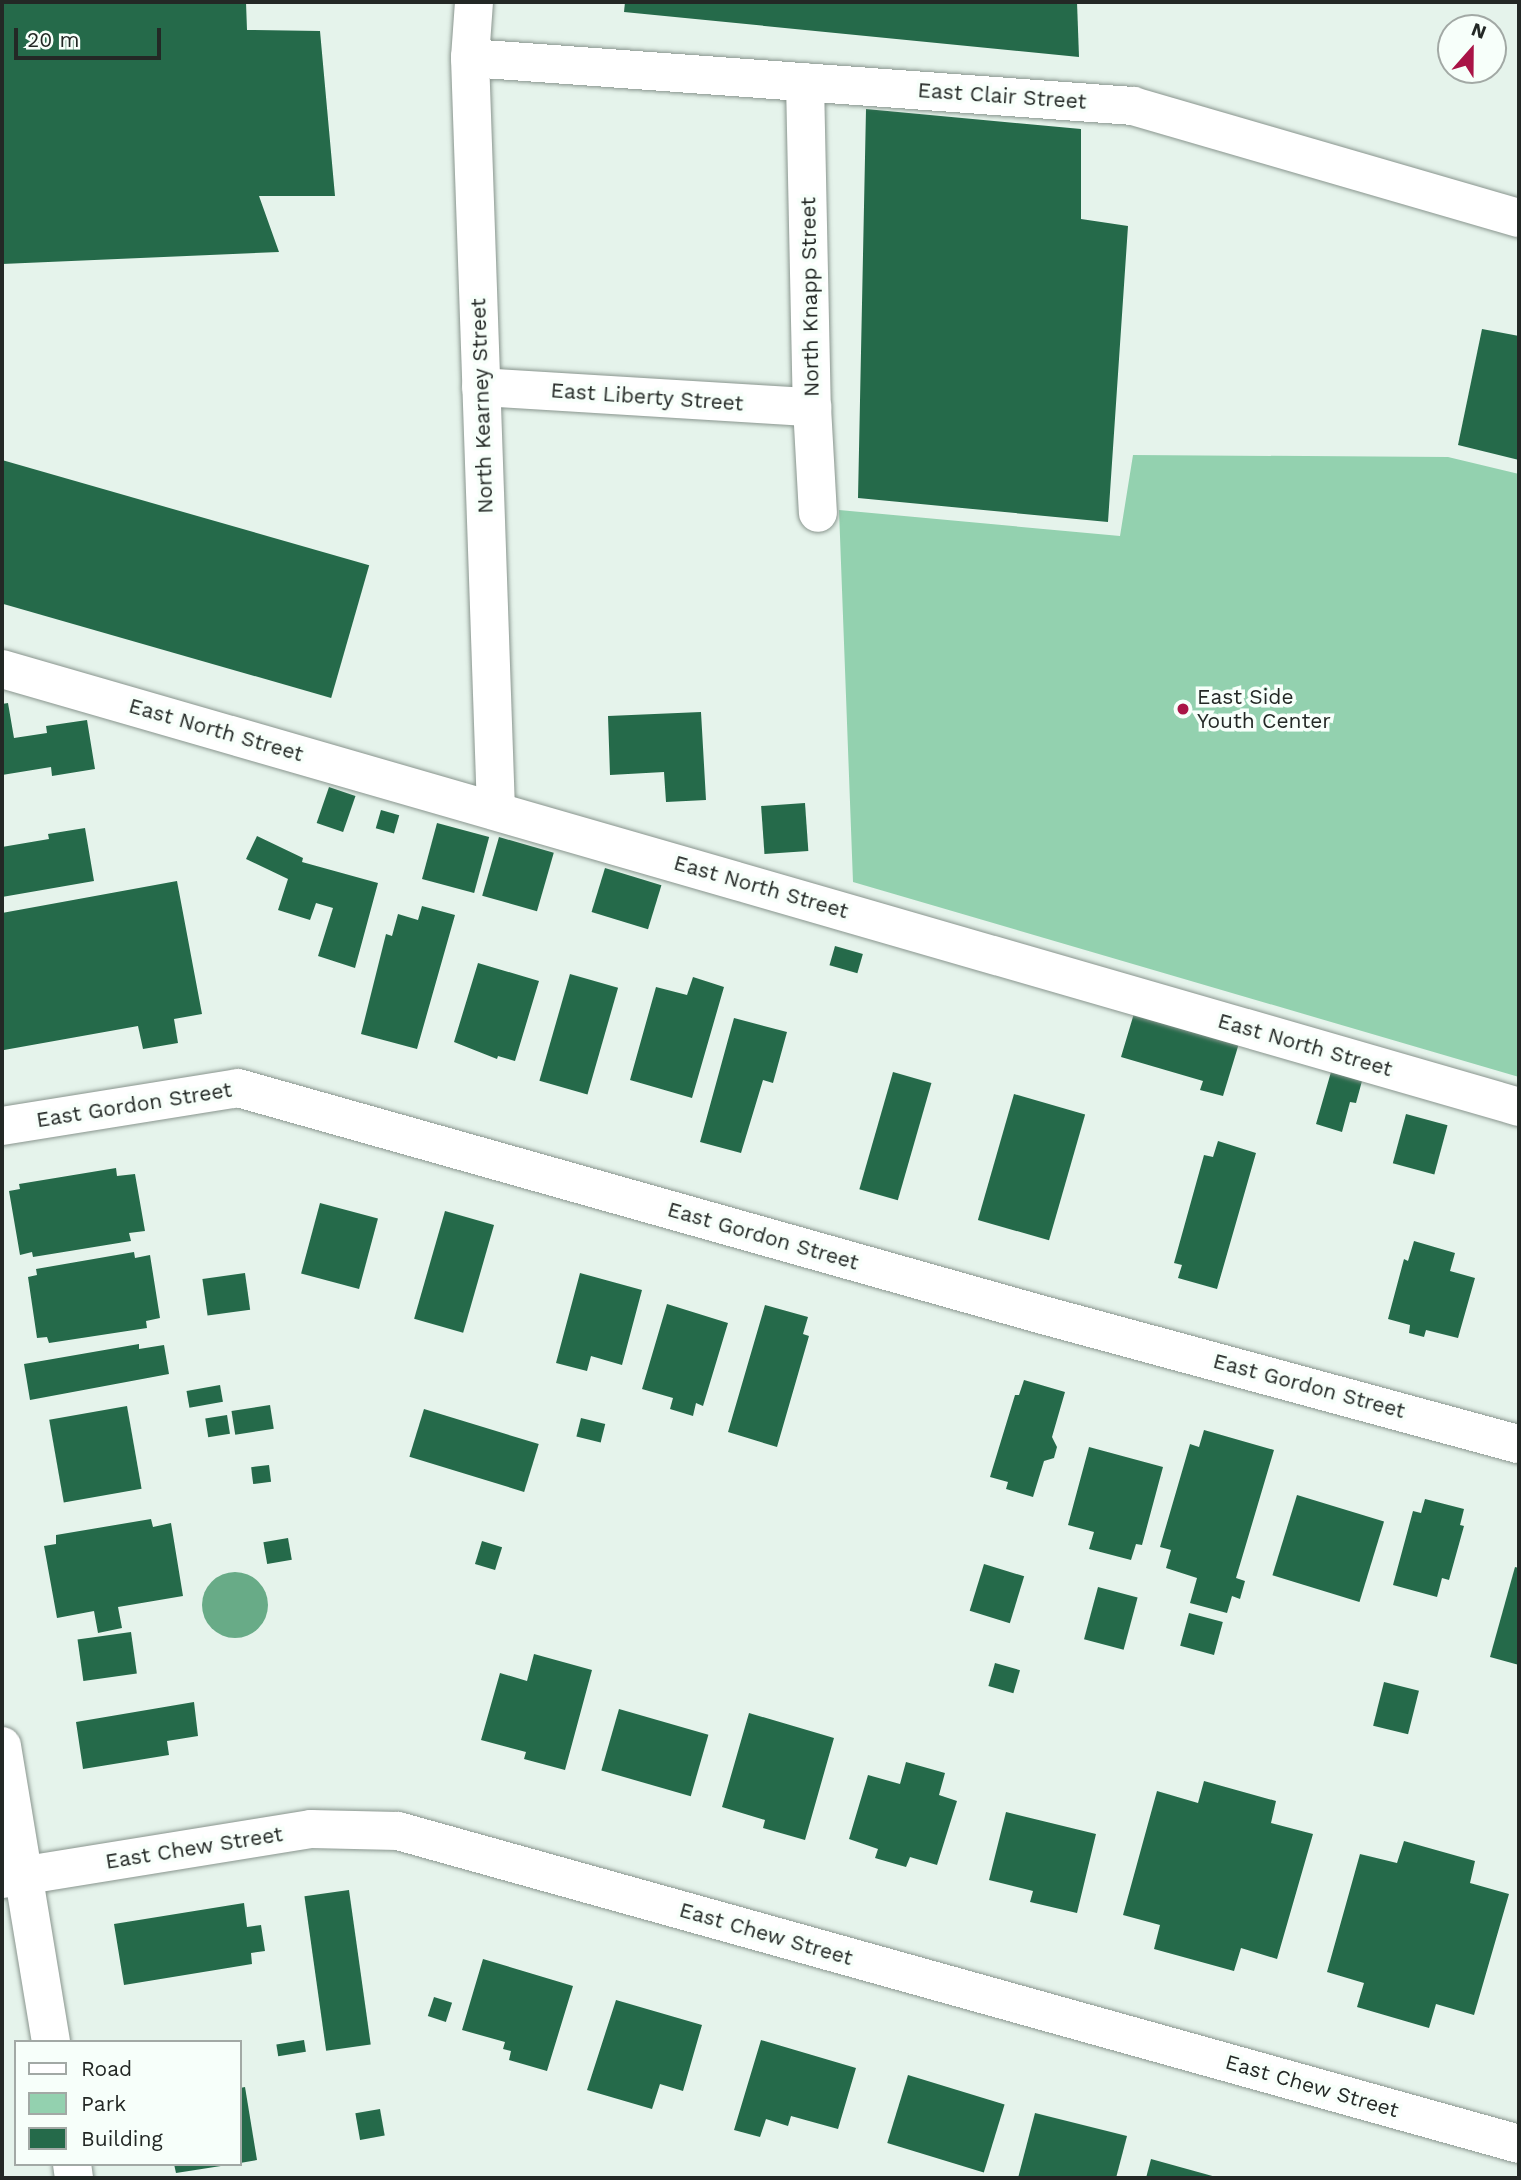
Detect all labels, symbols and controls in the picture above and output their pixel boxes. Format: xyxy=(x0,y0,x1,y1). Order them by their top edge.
scale bar xyxy=(18,14,164,58)
north arrow xyxy=(1437,14,1507,84)
text: N xyxy=(1468,18,1490,44)
text: 20 m xyxy=(27,27,79,52)
street label: East Clair Street xyxy=(917,78,1087,114)
street label: North Knapp Street xyxy=(796,197,824,397)
street label: North Kearney Street xyxy=(466,298,498,514)
street label: East Liberty Street xyxy=(550,378,744,416)
place label: East Side Youth Center xyxy=(1197,684,1331,734)
street label: East North Street xyxy=(126,693,306,767)
marker: East Side Youth Center xyxy=(1175,701,1191,717)
street label: East North Street xyxy=(671,850,851,924)
street label: East North Street xyxy=(1215,1008,1395,1082)
street label: East Gordon Street xyxy=(35,1077,233,1133)
street label: East Gordon Street xyxy=(665,1197,861,1275)
street label: East Gordon Street xyxy=(1210,1348,1408,1424)
street label: East Chew Street xyxy=(103,1822,285,1874)
street label: East Chew Street xyxy=(676,1897,856,1971)
legend xyxy=(14,2040,242,2166)
street label: East Chew Street xyxy=(1222,2049,1402,2123)
text: Road xyxy=(81,2056,132,2081)
text: Park xyxy=(81,2091,126,2116)
text: Building xyxy=(81,2126,163,2151)

